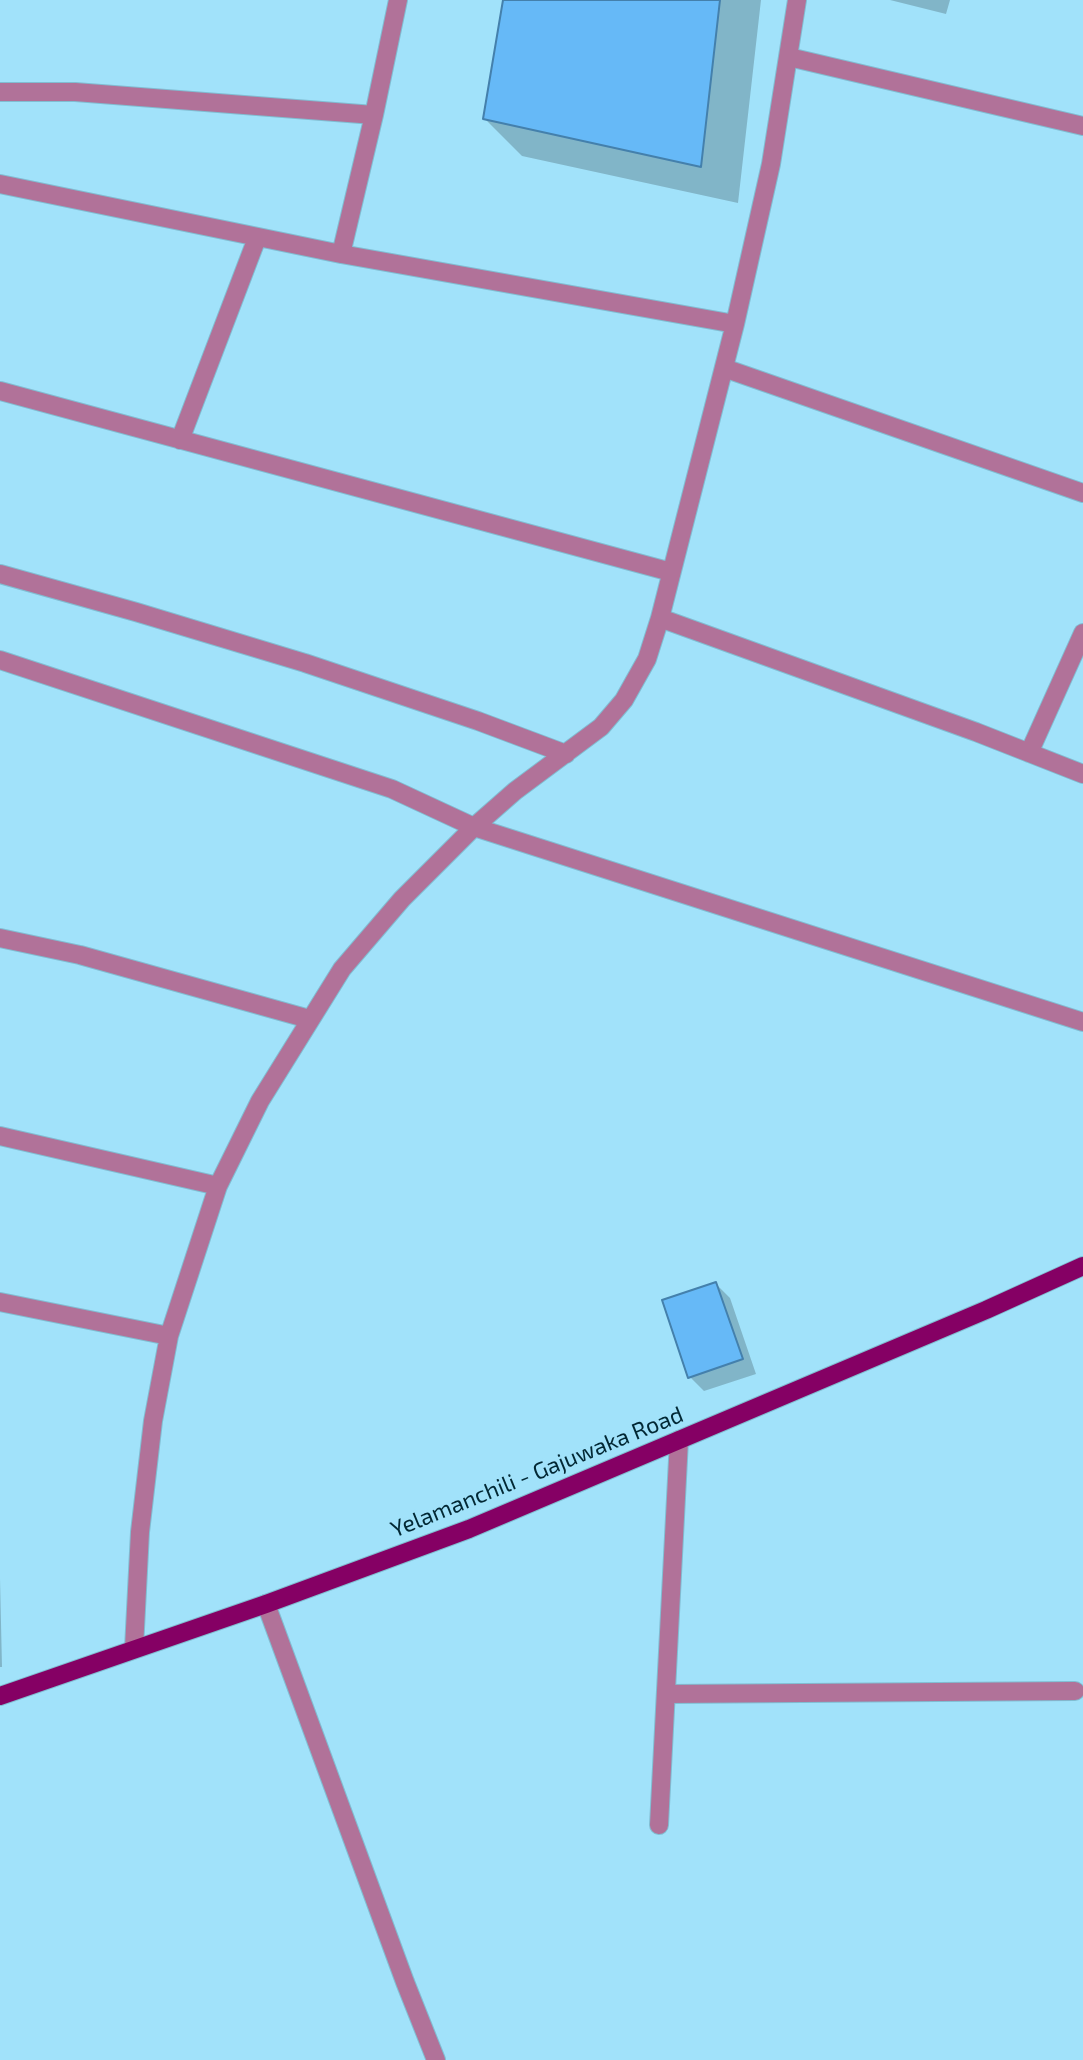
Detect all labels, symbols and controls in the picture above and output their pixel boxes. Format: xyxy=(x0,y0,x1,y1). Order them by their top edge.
street label: Yelamanchili - Gajuwaka Road xyxy=(387,1401,687,1543)

